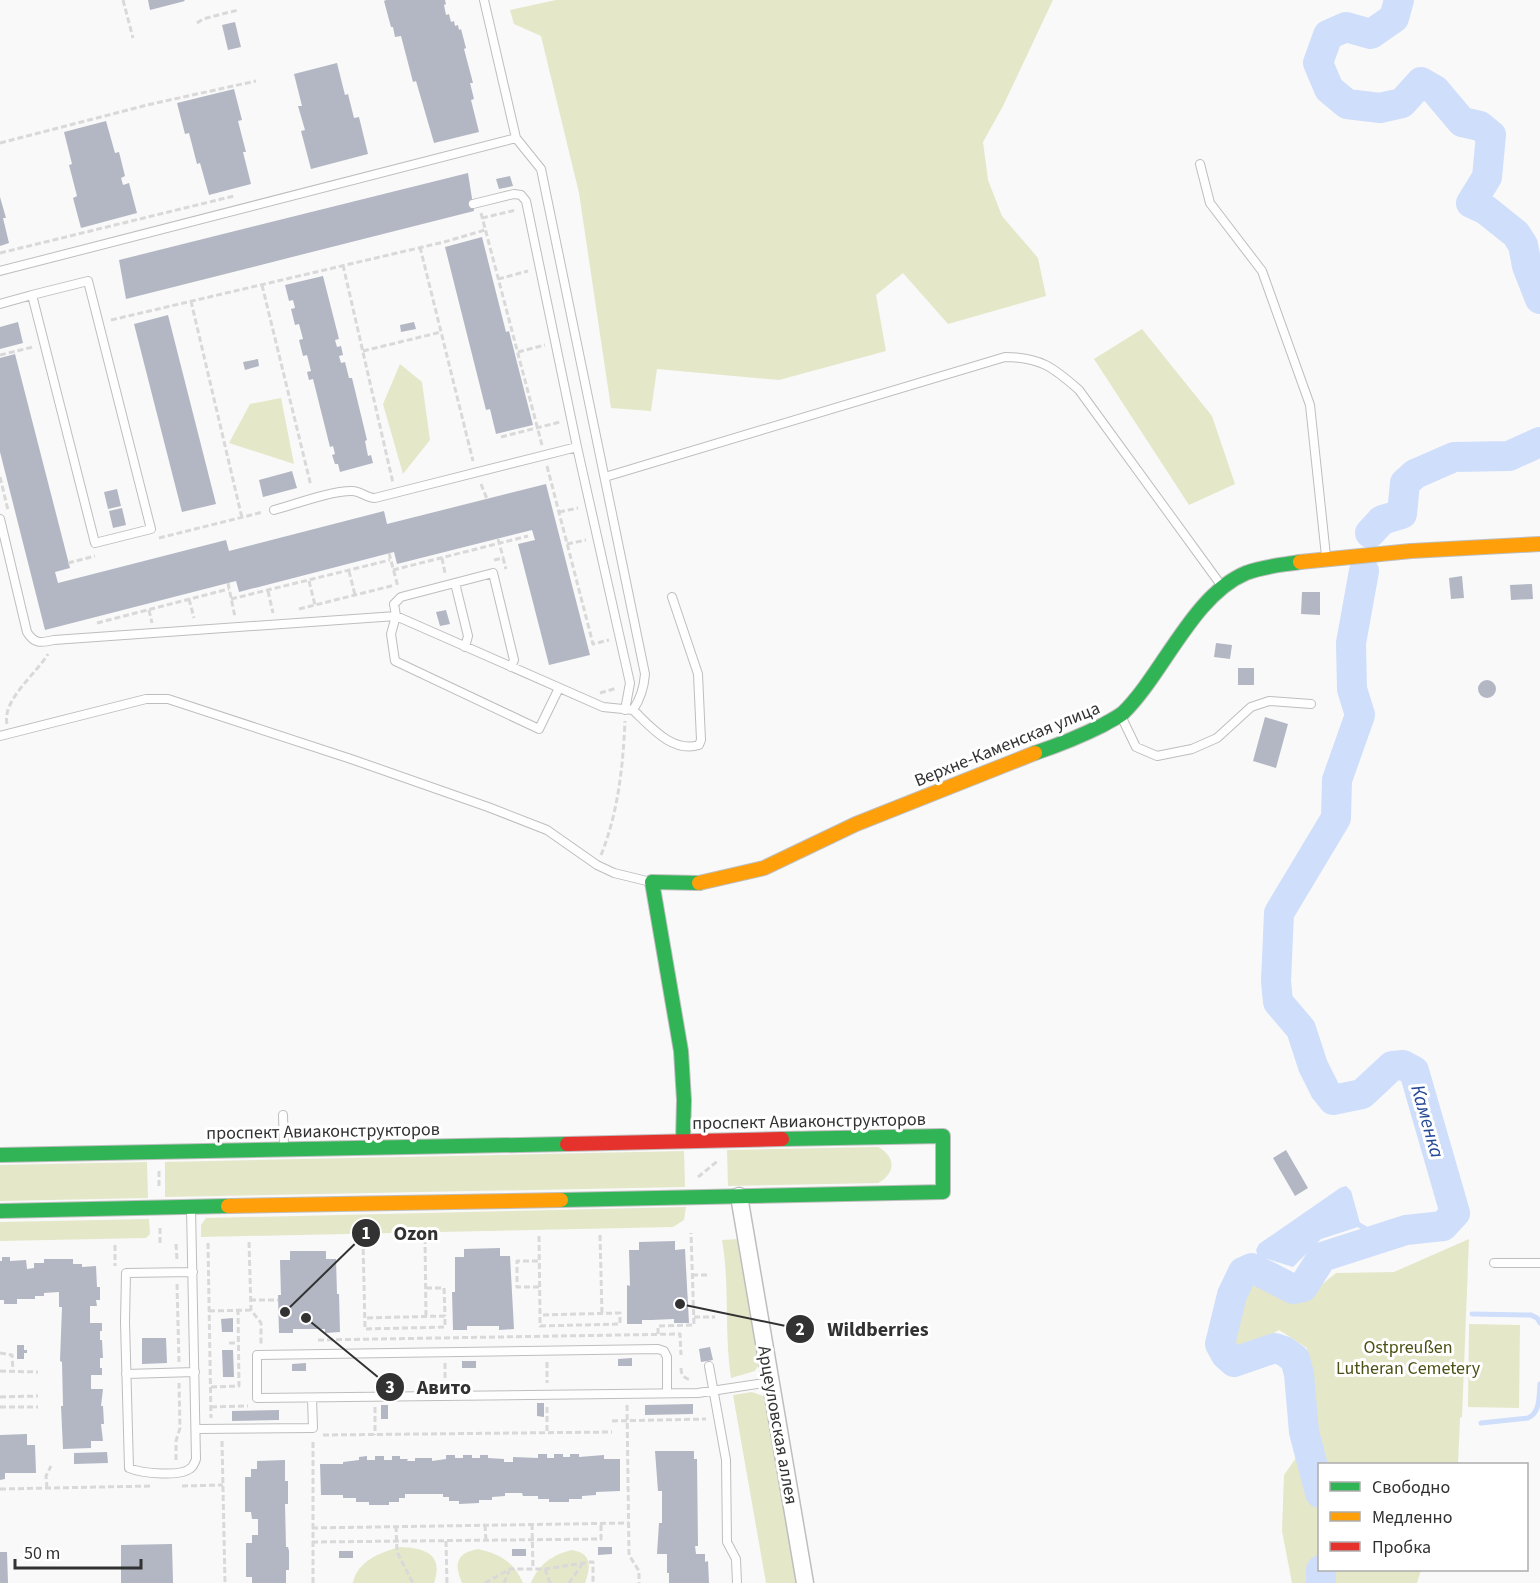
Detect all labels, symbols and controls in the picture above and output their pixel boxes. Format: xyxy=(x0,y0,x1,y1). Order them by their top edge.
street label: Верхне-Каменская улица xyxy=(911,696,1104,793)
water label: Каменка xyxy=(1403,1081,1451,1161)
street label: проспект Авиаконструкторов xyxy=(692,1107,926,1136)
street label: проспект Авиаконструкторов xyxy=(206,1117,440,1146)
callout: Ozon xyxy=(351,1214,450,1252)
text: Ozon xyxy=(394,1220,438,1248)
text: 1 xyxy=(361,1221,371,1246)
callout: Wildberries xyxy=(785,1310,941,1348)
text: Wildberries xyxy=(827,1316,929,1344)
text: 2 xyxy=(795,1317,805,1342)
park label: Ostpreußen Lutheran Cemetery xyxy=(1336,1335,1481,1381)
street label: Арцеуловская аллея xyxy=(751,1344,804,1506)
callout: Авито xyxy=(375,1368,484,1406)
text: Авито xyxy=(416,1374,471,1402)
text: 3 xyxy=(385,1375,395,1400)
legend xyxy=(1318,1463,1528,1571)
text: Свободно xyxy=(1372,1475,1450,1500)
text: Медленно xyxy=(1372,1505,1452,1530)
scale bar xyxy=(15,1532,141,1570)
text: Пробка xyxy=(1372,1535,1431,1560)
text: 50 m xyxy=(24,1541,60,1566)

